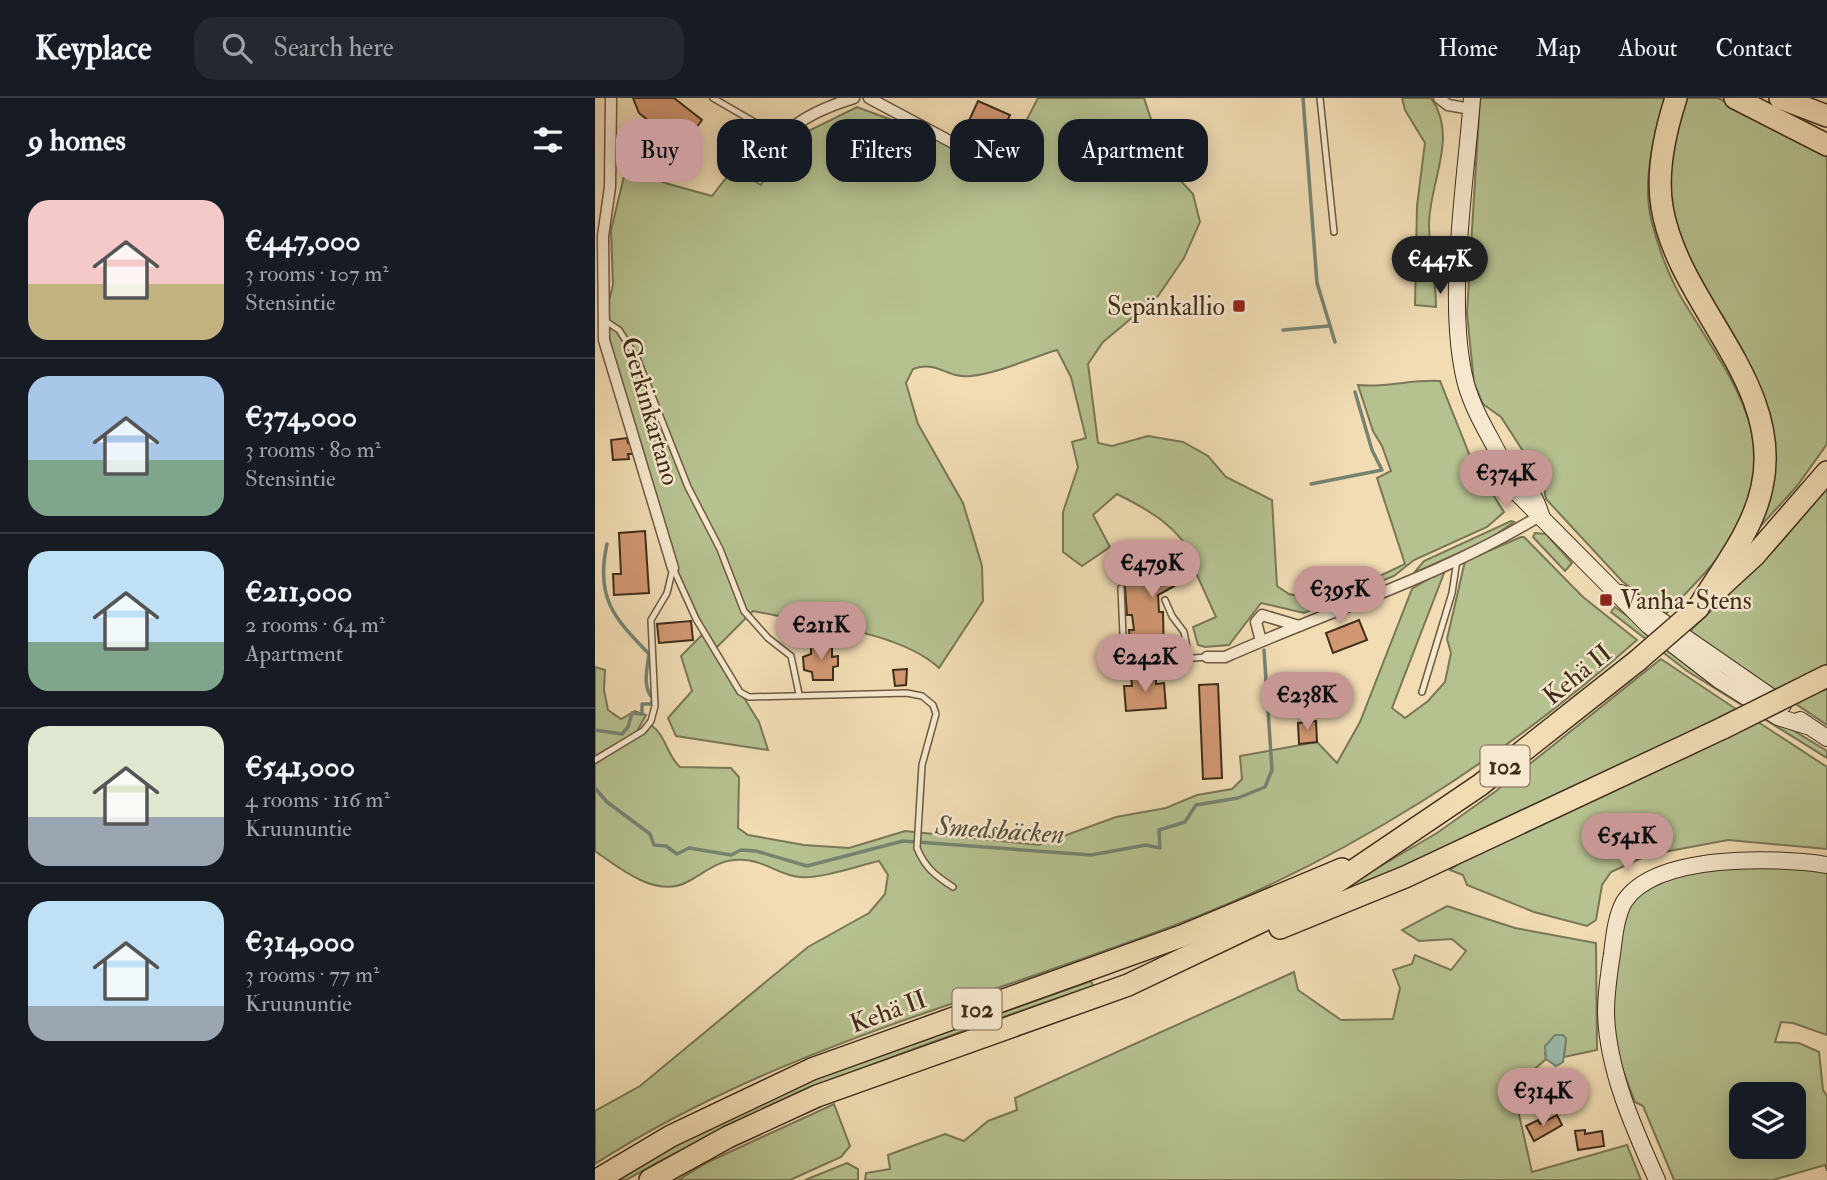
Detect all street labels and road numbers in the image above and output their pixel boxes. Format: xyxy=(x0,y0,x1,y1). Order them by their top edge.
street label: Gerkinkartano xyxy=(614,333,686,489)
street label: Kehä II xyxy=(1537,637,1619,712)
road number: 102 xyxy=(1481,746,1529,786)
street label: Kehä II xyxy=(846,983,931,1041)
road number: 102 xyxy=(953,988,1001,1029)

